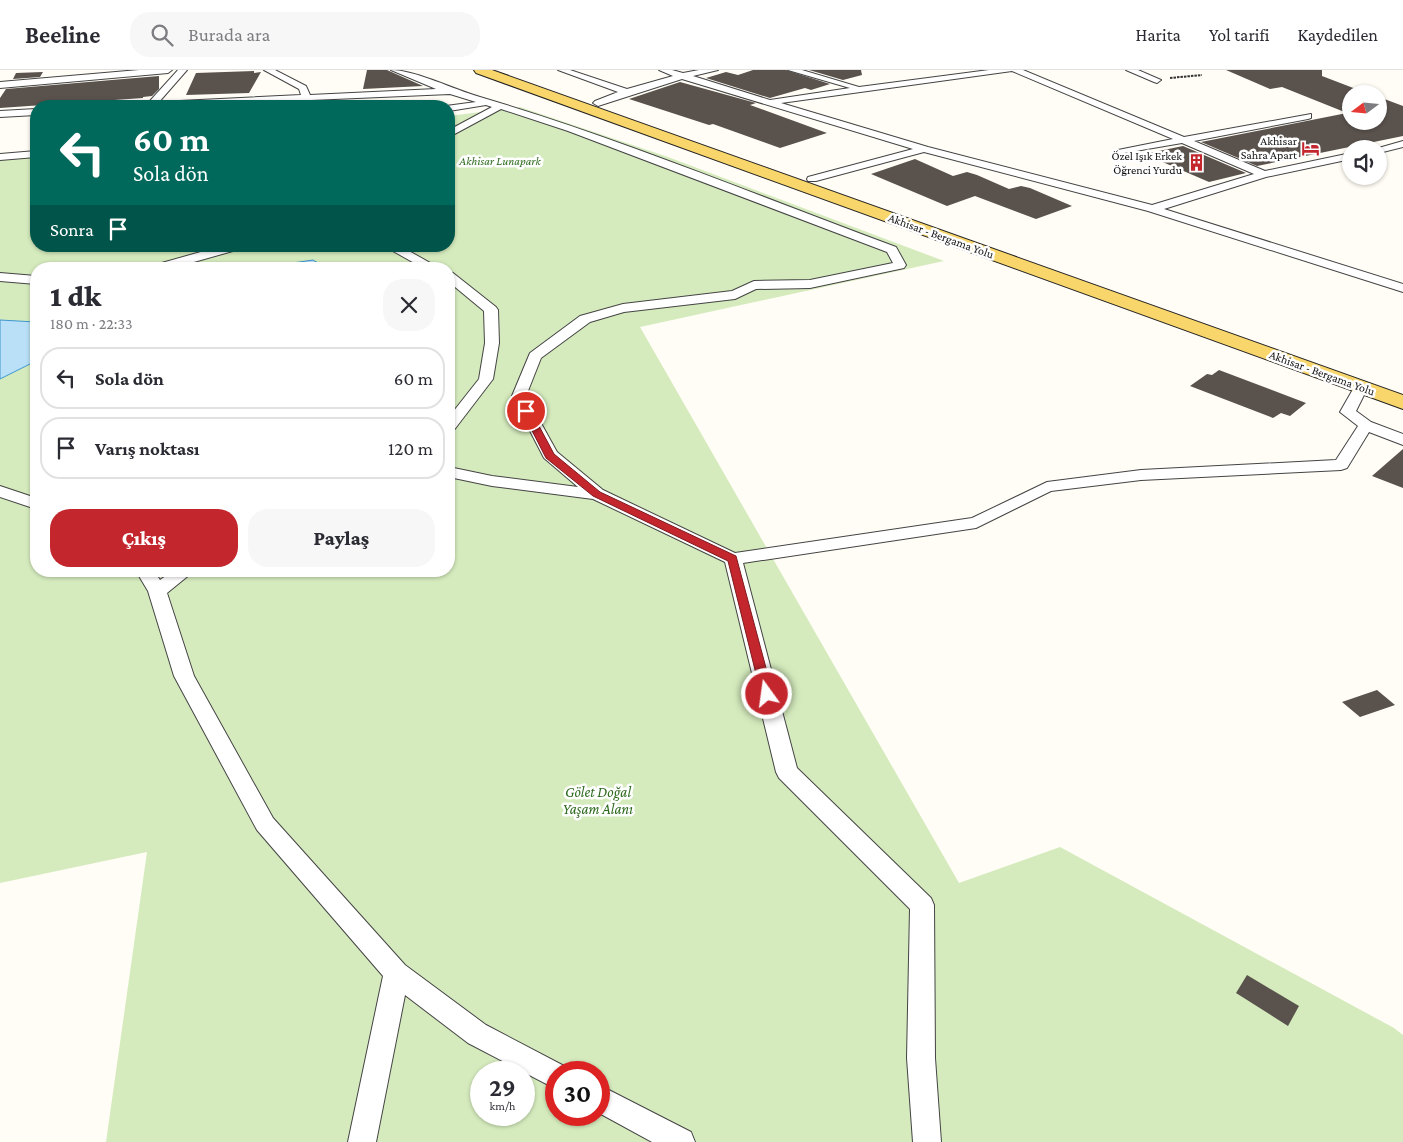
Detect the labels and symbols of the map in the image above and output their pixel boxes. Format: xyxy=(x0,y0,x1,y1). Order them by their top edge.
north arrow xyxy=(1342,85,1388,130)
place label: Akhisar Sahra Apart xyxy=(1241,134,1298,162)
hotel icon: Akhisar Sahra Apart xyxy=(1301,138,1321,158)
place label: Özel Işık Erkek Öğrenci Yurdu xyxy=(1111,149,1183,177)
building icon: Özel Işık Erkek Öğrenci Yurdu xyxy=(1186,153,1206,173)
park label: Akhisar Lunapark xyxy=(458,154,541,168)
street label: Akhisar - Bergama Yolu xyxy=(886,210,996,262)
street label: Akhisar - Bergama Yolu xyxy=(1267,347,1377,399)
pin xyxy=(505,390,547,432)
position arrow xyxy=(740,667,792,719)
park label: Gölet Doğal Yaşam Alanı xyxy=(563,784,633,818)
speed limit sign: 30 xyxy=(545,1061,610,1126)

